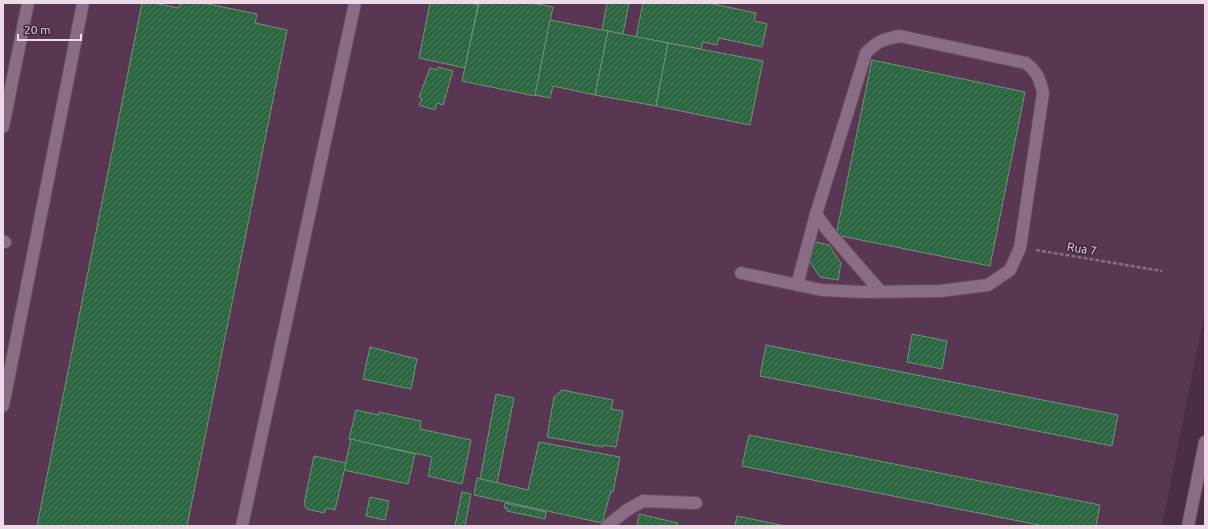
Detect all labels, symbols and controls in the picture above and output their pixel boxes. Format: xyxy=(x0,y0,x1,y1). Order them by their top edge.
scale bar xyxy=(18,16,81,42)
text: 20 m xyxy=(24,23,51,36)
street label: Rua 7 xyxy=(1066,240,1098,257)

